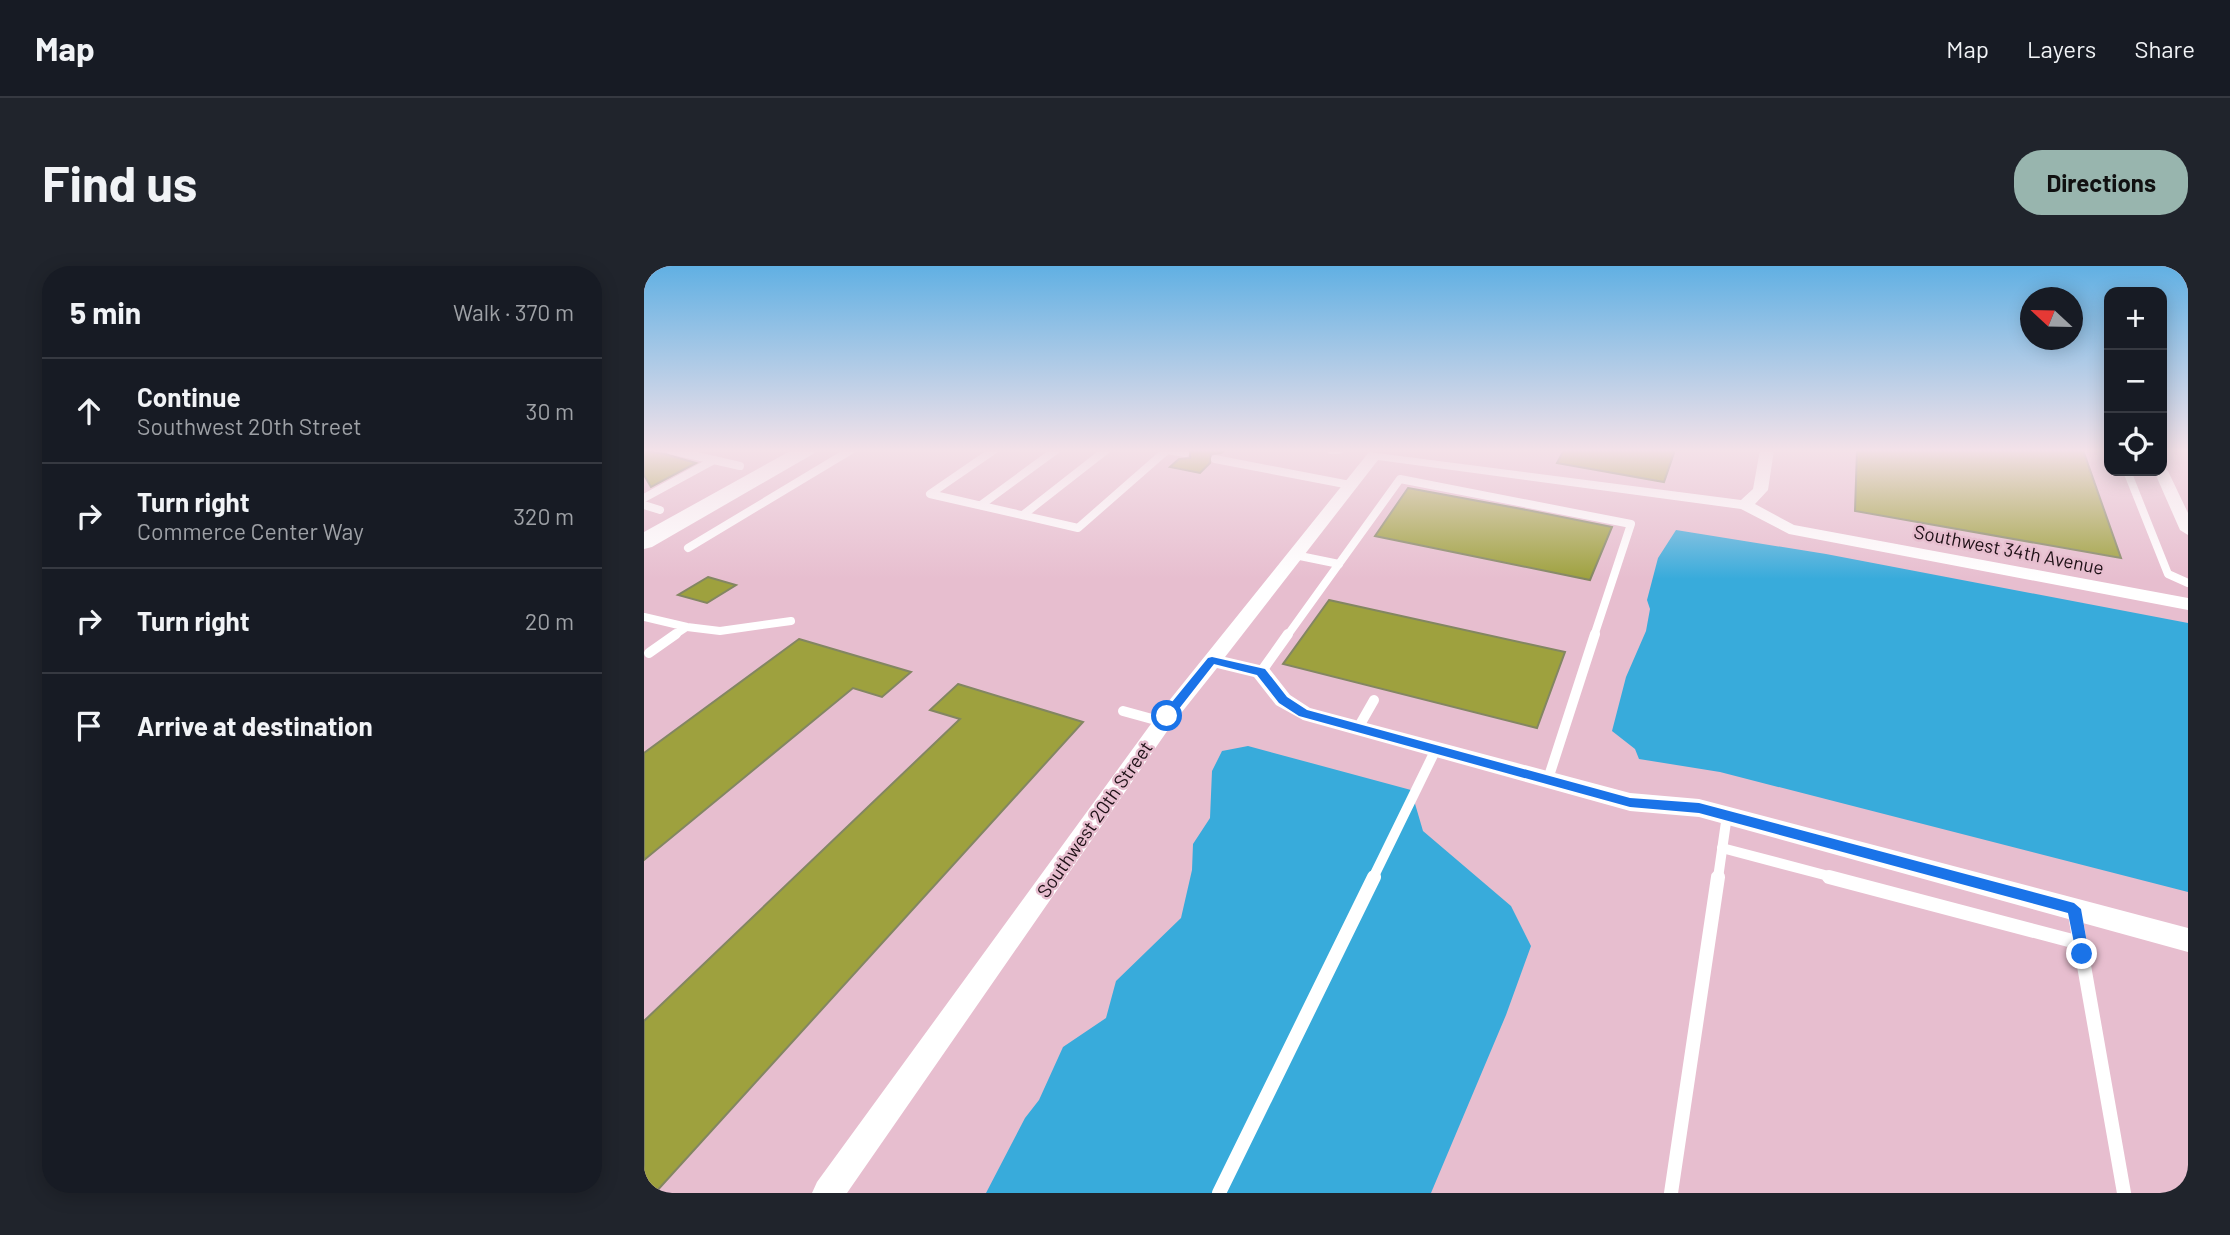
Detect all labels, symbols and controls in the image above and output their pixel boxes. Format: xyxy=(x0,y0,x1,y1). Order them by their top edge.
text: Map xyxy=(35,28,95,68)
text: Map xyxy=(1946,34,1989,63)
text: Layers xyxy=(2027,34,2096,63)
text: Share xyxy=(2134,34,2195,63)
button: Directions xyxy=(2014,150,2188,215)
text: Find us xyxy=(42,153,197,212)
north arrow xyxy=(2020,287,2083,350)
map controls xyxy=(2104,287,2167,476)
button: + xyxy=(2104,287,2167,350)
text: 5 min xyxy=(70,294,141,330)
text: Walk · 370 m xyxy=(453,298,574,326)
button: − xyxy=(2104,350,2167,413)
text: Continue xyxy=(137,381,241,412)
icon: ahead xyxy=(70,392,108,430)
text: 30 m xyxy=(526,397,574,425)
text: Southwest 20th Street xyxy=(137,412,362,440)
button: locate xyxy=(2104,413,2167,476)
text: Turn right xyxy=(137,486,250,517)
icon: right xyxy=(70,497,108,535)
text: 320 m xyxy=(513,502,574,530)
text: Commerce Center Way xyxy=(137,517,364,545)
street label: Southwest 34th Avenue xyxy=(1912,519,2106,579)
icon: right xyxy=(70,602,108,640)
text: Turn right xyxy=(137,605,250,636)
text: 20 m xyxy=(525,607,574,635)
route start xyxy=(1151,700,1182,731)
icon: arrive xyxy=(70,707,108,745)
text: Arrive at destination xyxy=(137,710,373,741)
street label: Southwest 20th Street xyxy=(1031,736,1157,902)
route end xyxy=(2066,938,2097,969)

